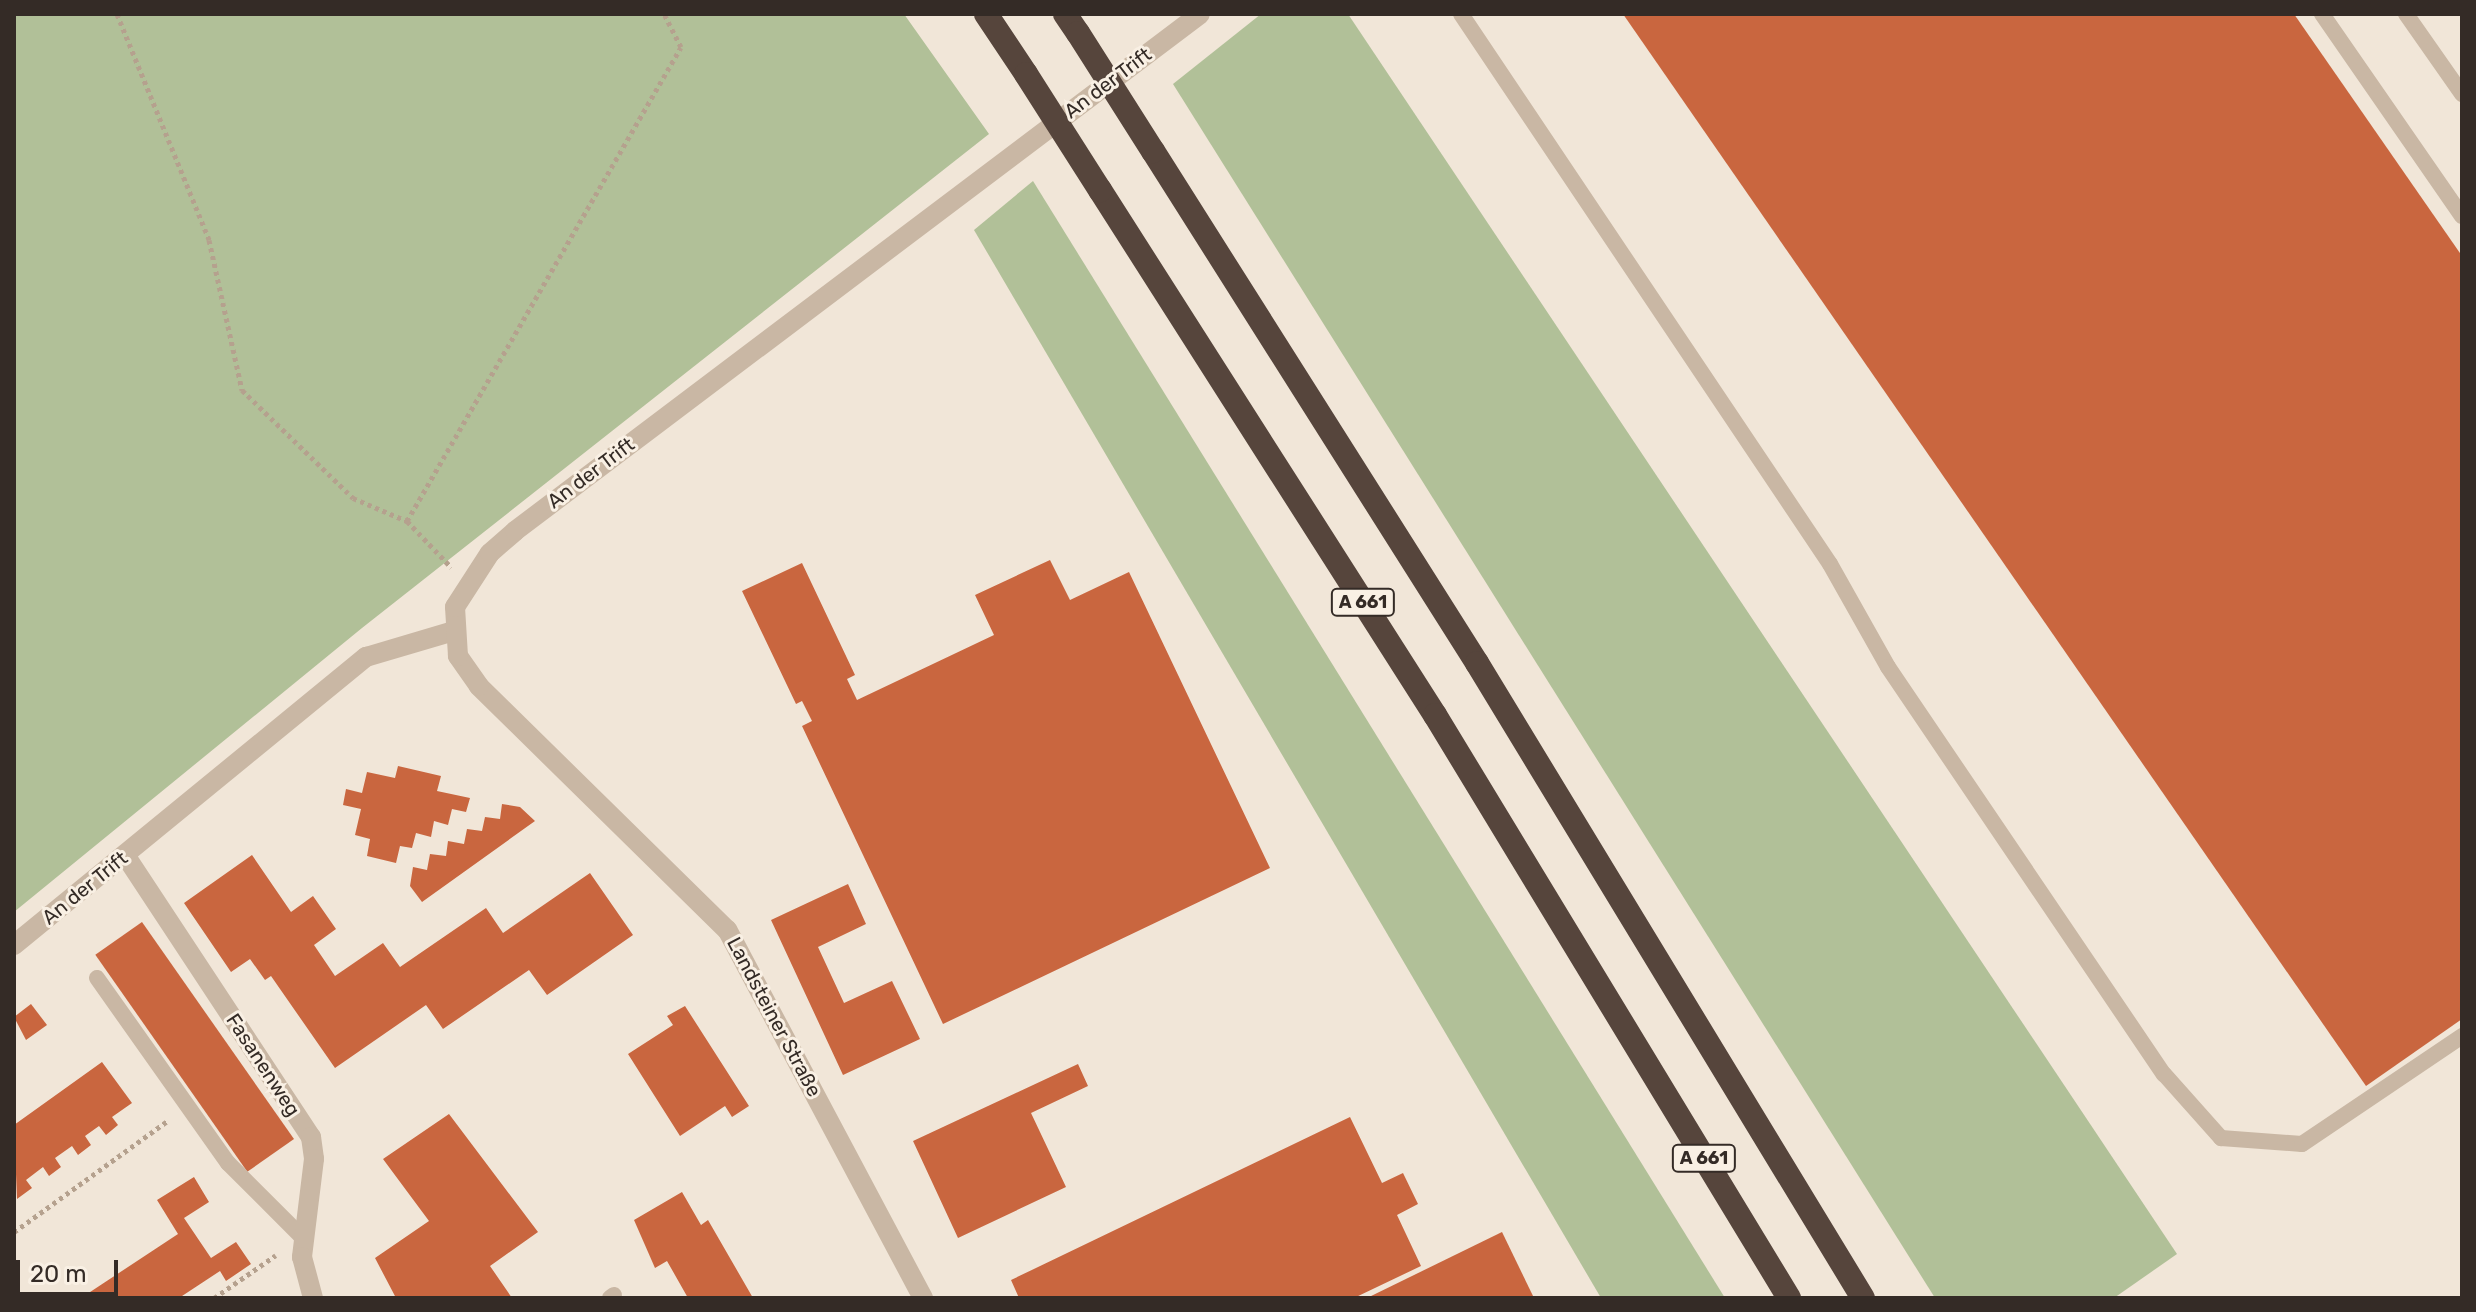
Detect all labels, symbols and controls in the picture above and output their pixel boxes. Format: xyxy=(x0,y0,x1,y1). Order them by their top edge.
street label: An der Trift xyxy=(1059,42,1157,124)
street label: An der Trift xyxy=(542,432,640,514)
road number: A 661 xyxy=(1329,588,1397,616)
street label: An der Trift xyxy=(37,846,133,930)
street label: Landsteiner Straße xyxy=(722,933,826,1101)
street label: Fasanenweg xyxy=(221,1009,305,1121)
road number: A 661 xyxy=(1670,1144,1738,1172)
scale bar xyxy=(20,1244,122,1294)
text: 20 m xyxy=(30,1260,87,1288)

